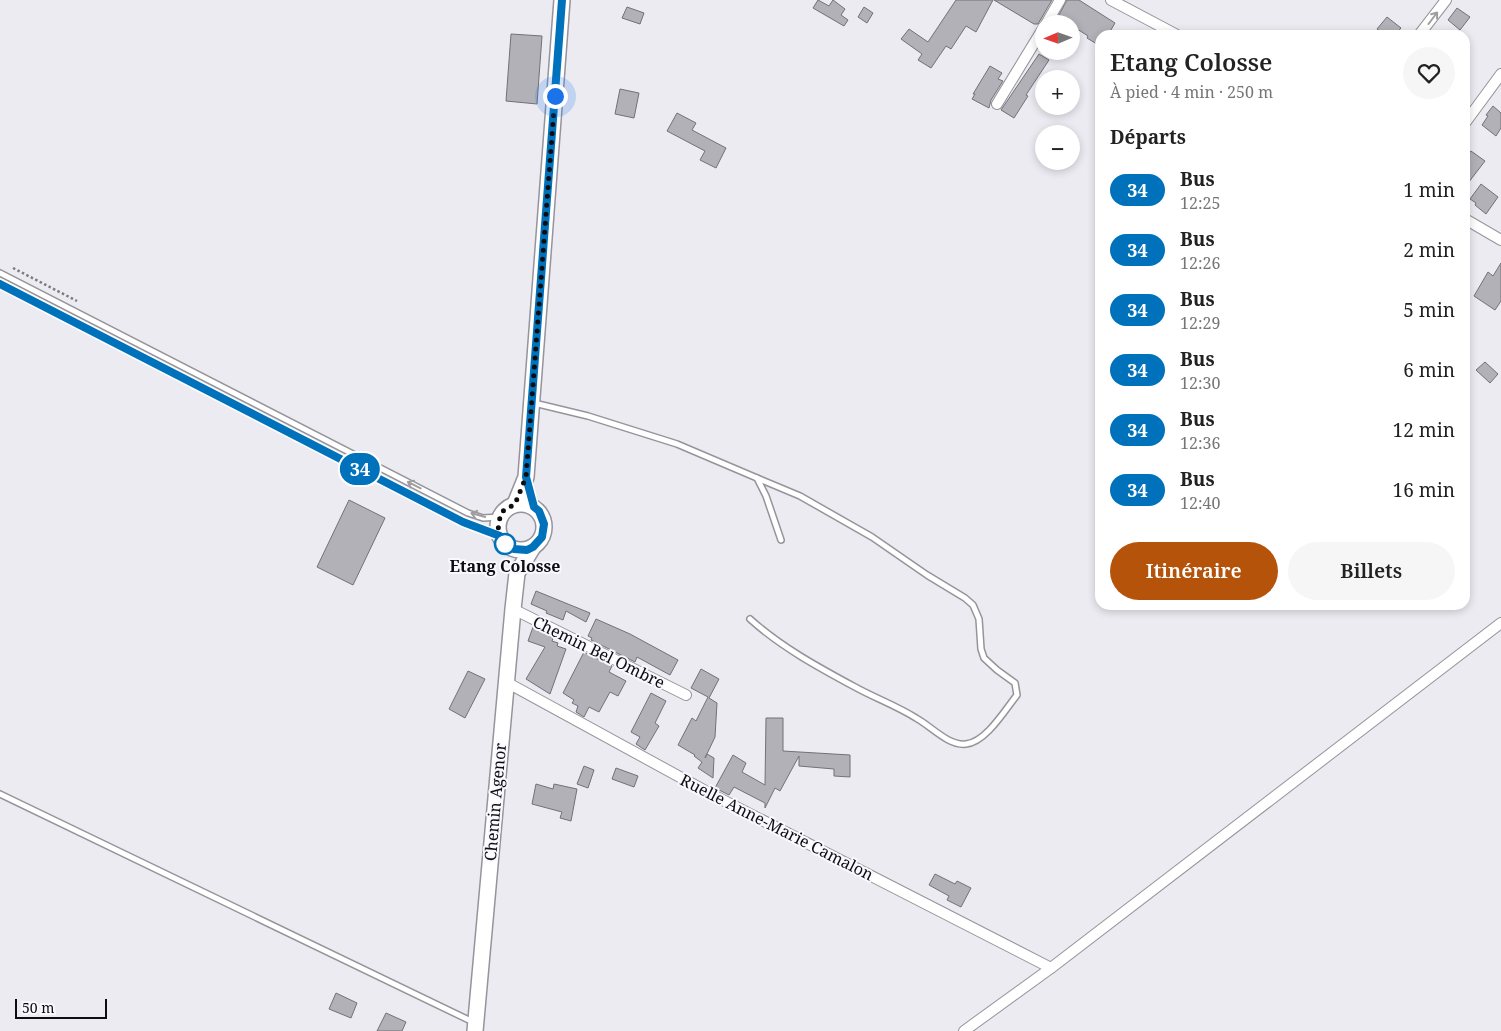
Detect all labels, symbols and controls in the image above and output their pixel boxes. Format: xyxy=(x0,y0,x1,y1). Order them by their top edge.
one-way arrow xyxy=(1427,11,1438,24)
north arrow xyxy=(1035,15,1080,60)
map controls xyxy=(1035,15,1080,170)
text: Etang Colosse xyxy=(1110,45,1272,78)
button: heart xyxy=(1403,47,1455,99)
button: + xyxy=(1035,70,1080,115)
text: À pied · 4 min · 250 m xyxy=(1110,81,1273,103)
your location xyxy=(543,84,568,109)
text: Départs xyxy=(1110,124,1186,150)
button: − xyxy=(1035,125,1080,170)
text: Bus xyxy=(1180,166,1215,192)
text: 1 min xyxy=(1403,177,1455,203)
text: 34 xyxy=(1127,178,1148,202)
text: 12:25 xyxy=(1180,192,1220,214)
text: Bus xyxy=(1180,226,1215,252)
text: 2 min xyxy=(1403,237,1455,263)
text: 34 xyxy=(1127,238,1148,262)
text: 12:26 xyxy=(1180,252,1220,274)
text: Bus xyxy=(1180,286,1215,312)
text: 5 min xyxy=(1403,297,1455,323)
text: 34 xyxy=(1127,298,1148,322)
text: 12:29 xyxy=(1180,312,1220,334)
text: Bus xyxy=(1180,346,1215,372)
text: 6 min xyxy=(1403,357,1455,383)
text: 34 xyxy=(1127,358,1148,382)
text: 12:30 xyxy=(1180,372,1220,394)
text: Bus xyxy=(1180,406,1215,432)
text: 12 min xyxy=(1393,417,1455,443)
text: 34 xyxy=(1127,418,1148,442)
text: 12:36 xyxy=(1180,432,1220,454)
line badge: 34 xyxy=(338,453,382,485)
text: 34 xyxy=(350,457,370,481)
text: Bus xyxy=(1180,466,1215,492)
text: 16 min xyxy=(1393,477,1455,503)
text: 34 xyxy=(1127,478,1148,502)
one-way arrow xyxy=(406,480,421,490)
text: 12:40 xyxy=(1180,492,1220,514)
one-way arrow xyxy=(470,510,486,520)
marker: Etang Colosse xyxy=(494,533,516,555)
button: Itinéraire xyxy=(1110,542,1278,600)
button: Billets xyxy=(1288,542,1455,600)
place label: Etang Colosse xyxy=(450,555,560,577)
street label: Chemin Bel Ombre xyxy=(529,610,669,694)
street label: Chemin Agenor xyxy=(479,742,511,862)
street label: Ruelle Anne-Marie Camalon xyxy=(677,769,877,885)
scale bar xyxy=(15,996,108,1019)
text: 50 m xyxy=(22,998,55,1017)

